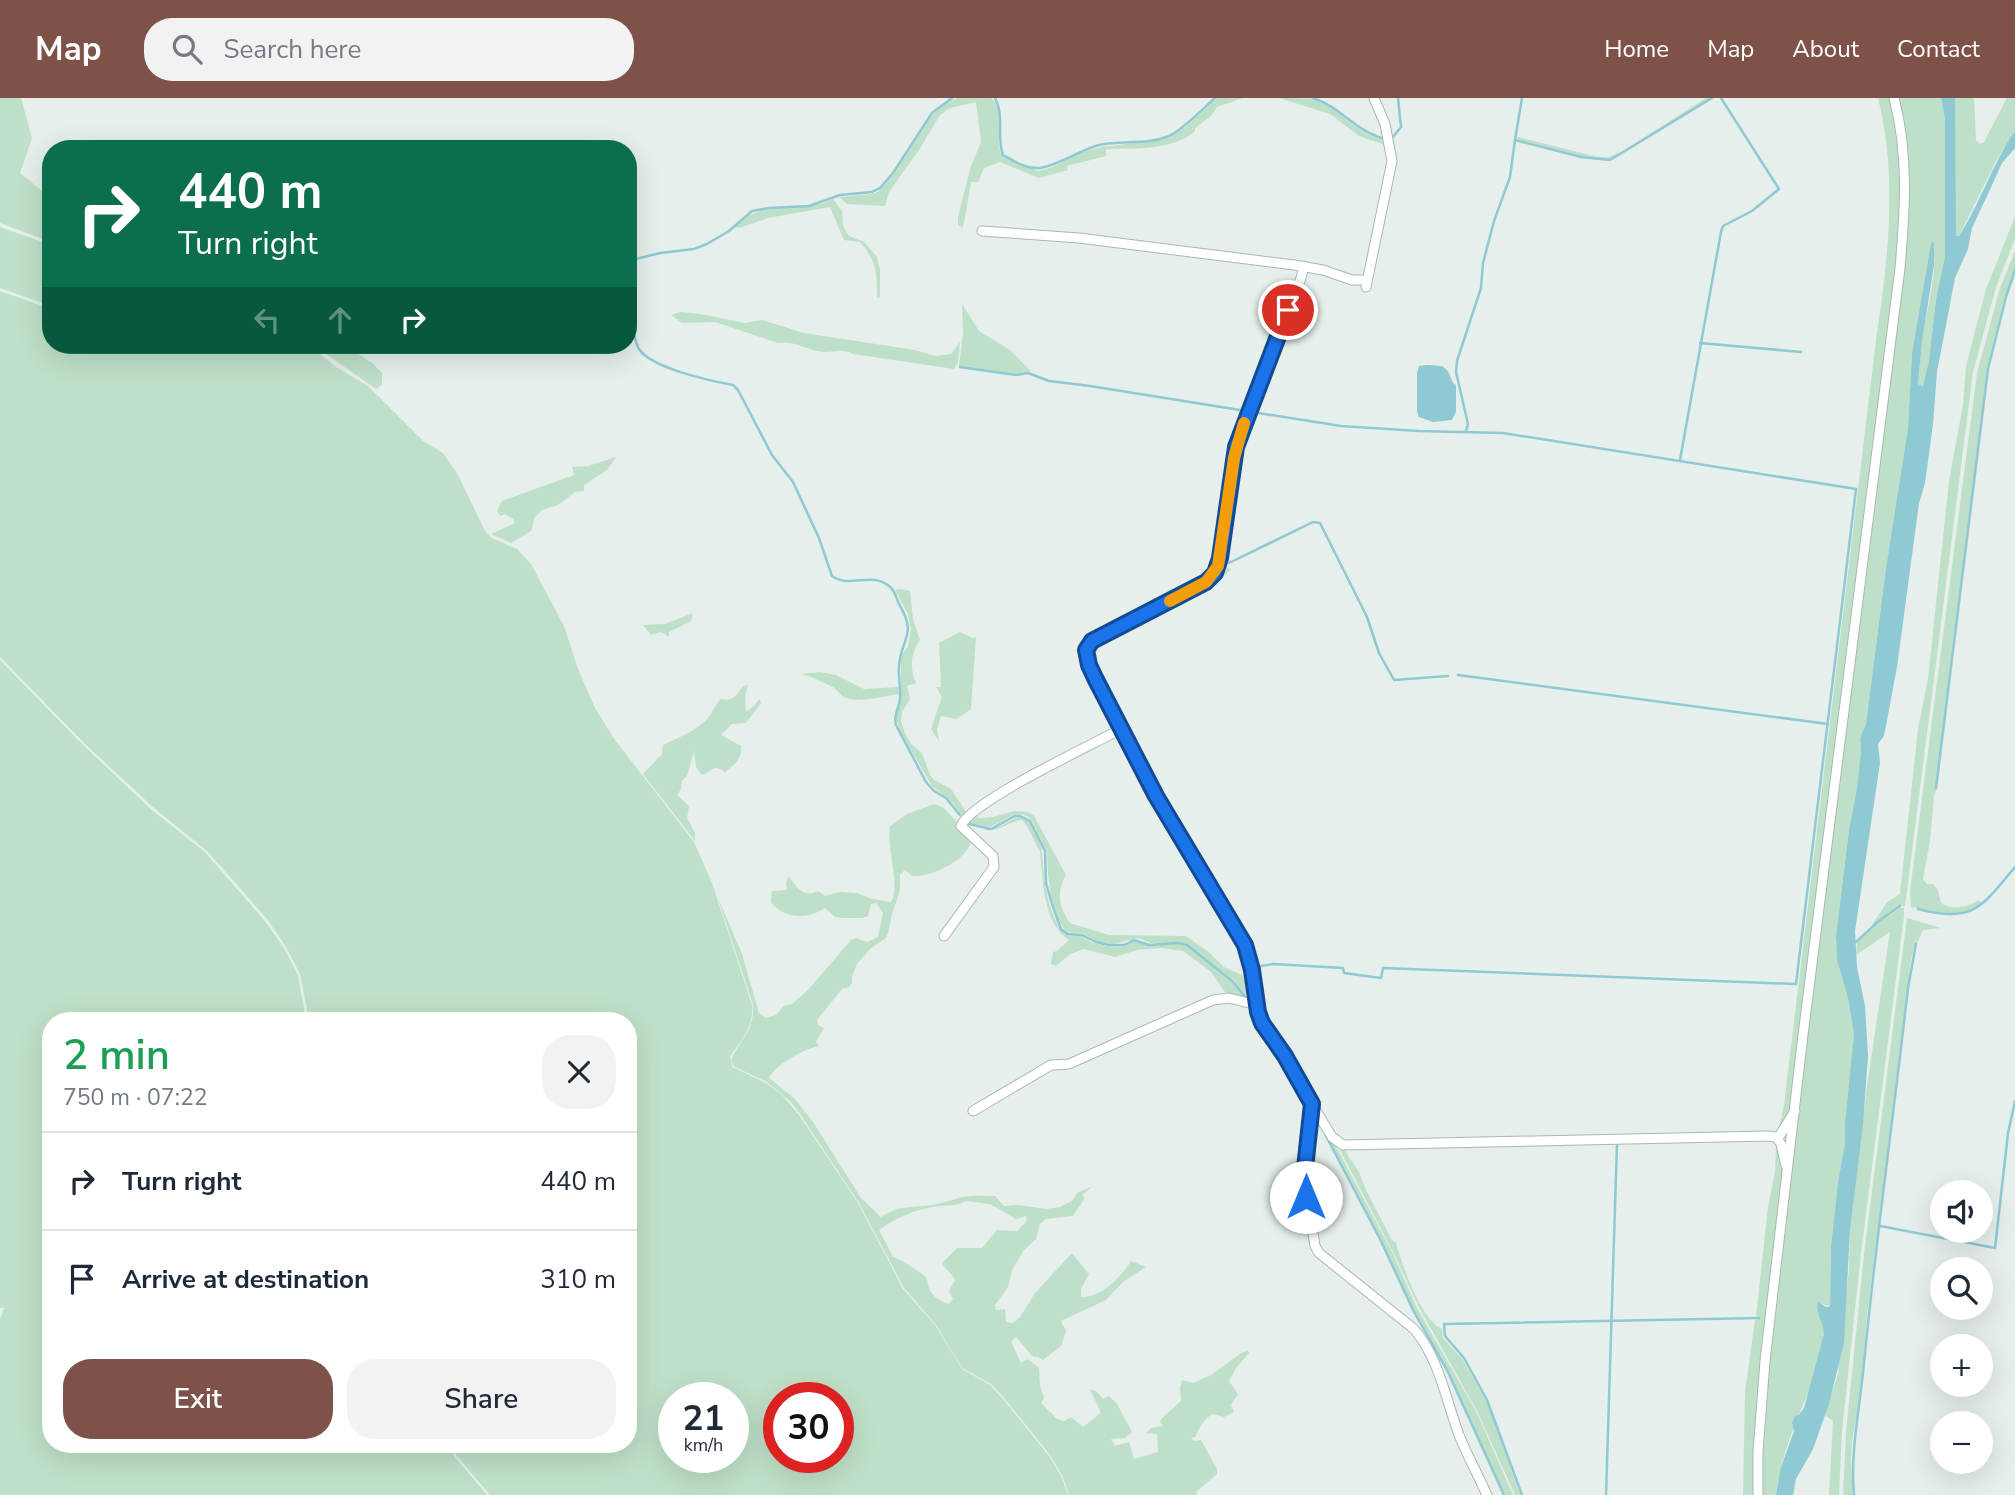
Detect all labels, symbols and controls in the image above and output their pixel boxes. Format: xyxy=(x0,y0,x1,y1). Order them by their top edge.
search box xyxy=(144,18,634,81)
text: Map xyxy=(35,27,102,72)
icon: search xyxy=(168,30,206,68)
text: Search here xyxy=(224,32,361,67)
text: Home xyxy=(1604,33,1669,65)
text: Map xyxy=(1707,33,1754,65)
text: About xyxy=(1792,33,1859,65)
text: Contact xyxy=(1897,33,1980,65)
text: 440 m xyxy=(178,158,322,225)
icon: right xyxy=(63,168,154,259)
text: Turn right xyxy=(178,222,318,265)
pin xyxy=(1258,280,1318,340)
icon: arrive xyxy=(1269,291,1307,329)
icon: left xyxy=(248,301,286,339)
icon: ahead xyxy=(321,301,359,339)
icon: right xyxy=(394,301,432,339)
text: 2 min xyxy=(63,1027,170,1084)
button: close xyxy=(542,1035,616,1109)
text: 750 m · 07:22 xyxy=(63,1082,208,1113)
position arrow xyxy=(1269,1160,1343,1234)
icon: right xyxy=(63,1162,101,1200)
text: Turn right xyxy=(122,1164,241,1199)
text: 440 m xyxy=(540,1164,616,1199)
map controls xyxy=(1930,1180,1993,1474)
button: sound xyxy=(1930,1180,1993,1243)
button: search xyxy=(1930,1257,1993,1320)
icon: arrive xyxy=(63,1260,101,1298)
text: Arrive at destination xyxy=(122,1262,369,1297)
text: 310 m xyxy=(540,1262,616,1297)
button: + xyxy=(1930,1334,1993,1397)
button: Exit xyxy=(63,1359,333,1439)
button: Share xyxy=(347,1359,616,1439)
speed limit sign: 30 xyxy=(763,1382,854,1473)
text: 21 xyxy=(682,1395,725,1442)
button: − xyxy=(1930,1411,1993,1474)
text: km/h xyxy=(684,1433,723,1457)

